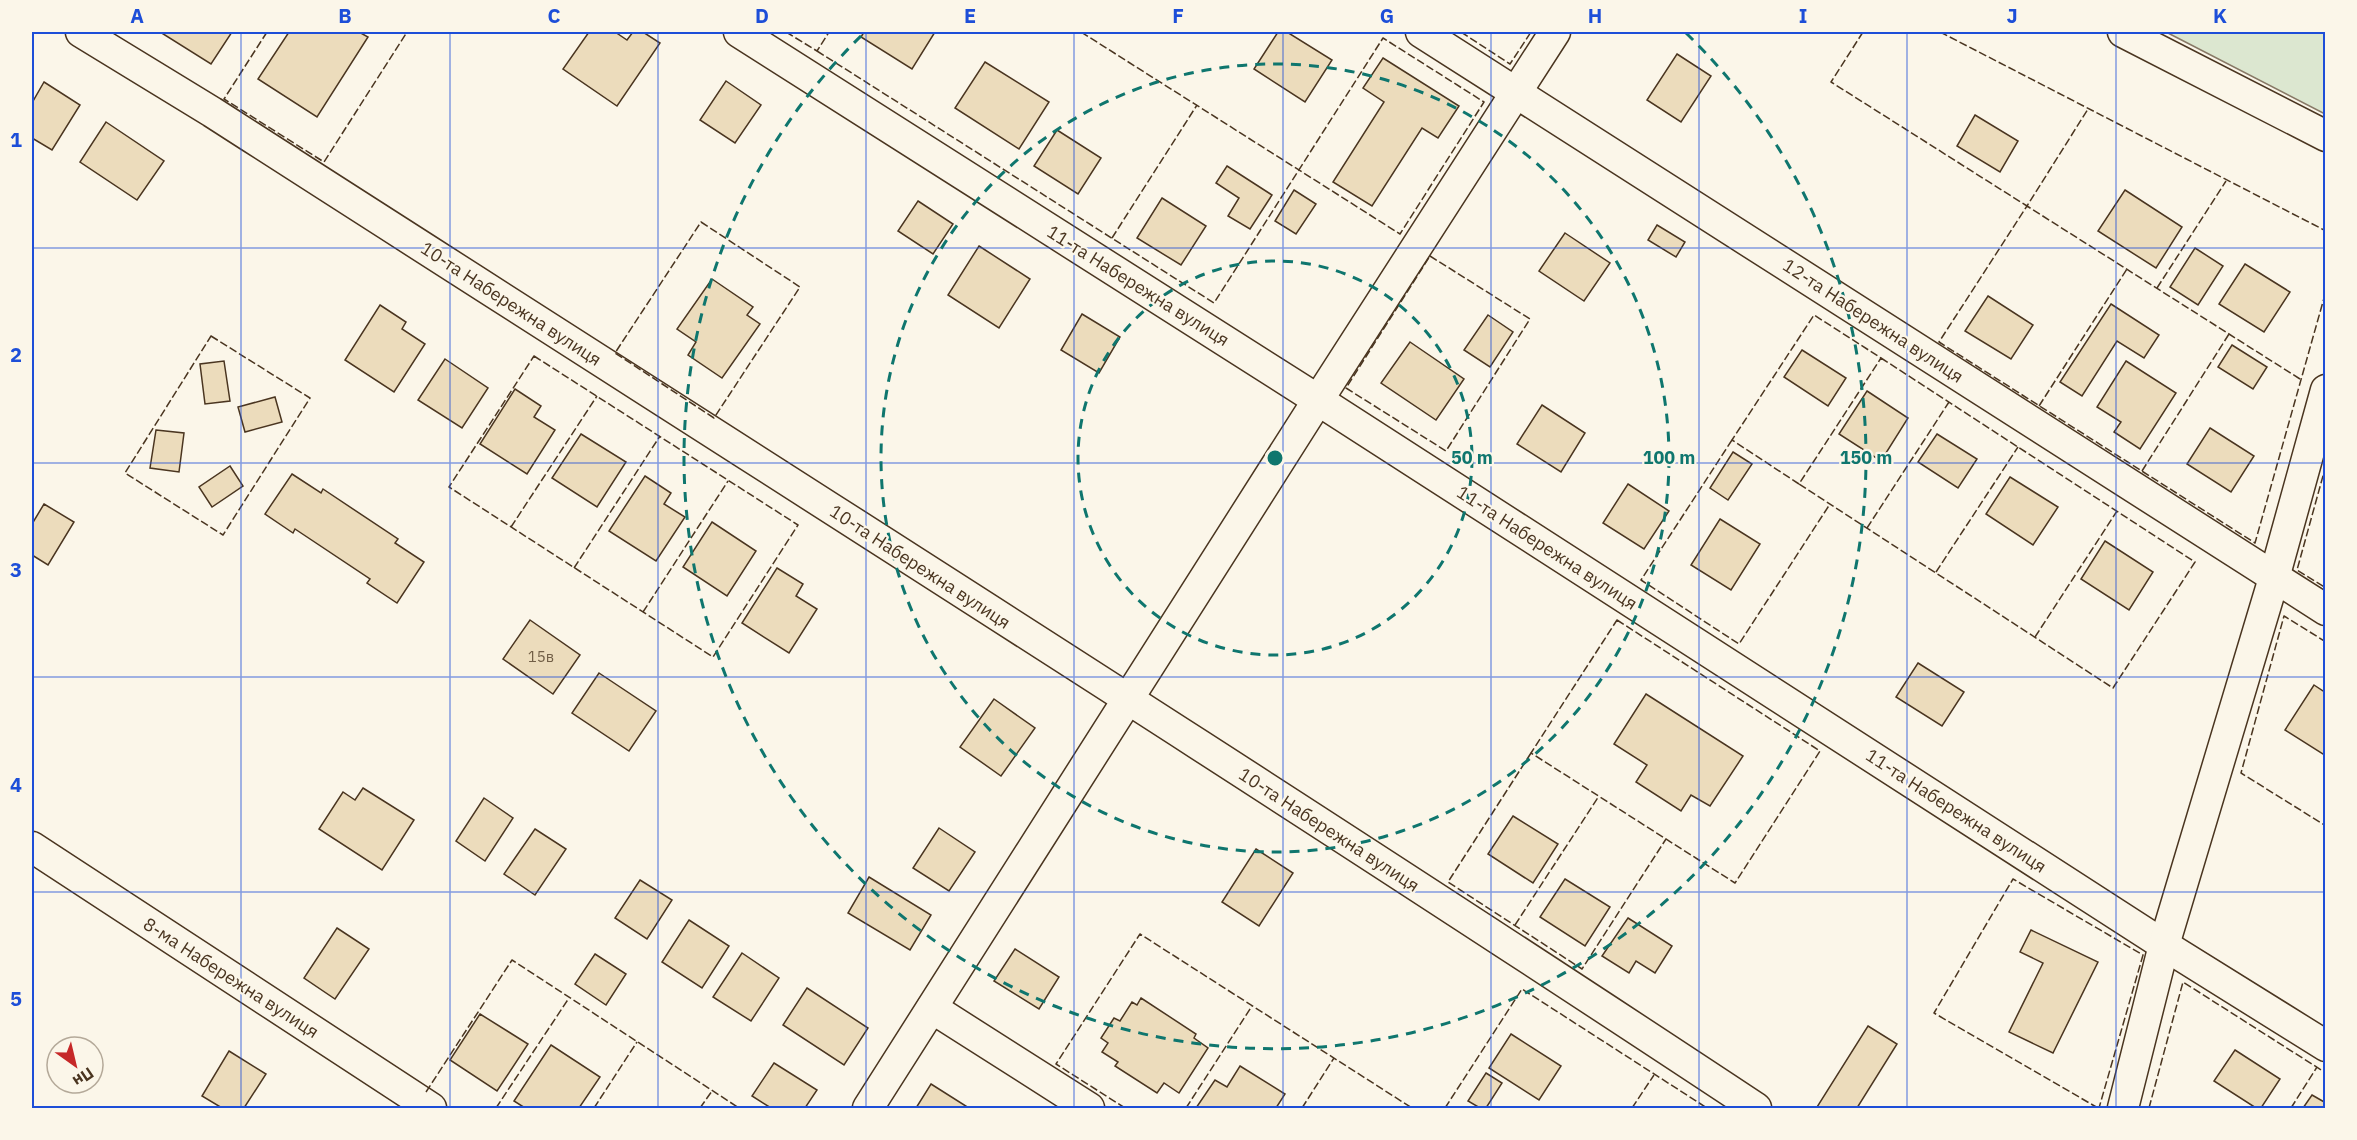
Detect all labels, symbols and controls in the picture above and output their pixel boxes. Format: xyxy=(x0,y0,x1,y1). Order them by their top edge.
text: A xyxy=(130,2,144,29)
text: B xyxy=(338,2,352,29)
text: C xyxy=(547,2,561,29)
text: D xyxy=(755,2,769,29)
text: E xyxy=(964,2,976,29)
text: F xyxy=(1172,2,1184,29)
text: G xyxy=(1380,2,1394,29)
text: H xyxy=(1588,2,1602,29)
text: I xyxy=(1799,2,1807,29)
text: J xyxy=(2006,2,2018,29)
text: K xyxy=(2213,2,2227,29)
text: 1 xyxy=(10,126,22,153)
street label: 11-та Набережна вулиця xyxy=(1043,220,1234,351)
street label: 10-та Набережна вулиця xyxy=(417,237,606,371)
street label: 12-та Набережна вулиця xyxy=(1779,254,1968,388)
text: 2 xyxy=(10,341,22,368)
text: 50 m xyxy=(1451,446,1493,469)
text: 100 m xyxy=(1643,446,1695,469)
text: 150 m xyxy=(1840,446,1892,469)
centre of rings xyxy=(1265,448,1285,468)
street label: 11-та Набережна вулиця xyxy=(1453,481,1642,615)
street label: 10-та Набережна вулиця xyxy=(826,500,1015,634)
text: 3 xyxy=(10,556,22,583)
house number: 15в xyxy=(528,647,554,666)
street label: 11-та Набережна вулиця xyxy=(1862,744,2051,878)
street label: 10-та Набережна вулиця xyxy=(1235,763,1424,897)
text: 4 xyxy=(10,771,22,798)
street label: 8-ма Набережна вулиця xyxy=(139,912,323,1043)
text: 5 xyxy=(10,985,22,1012)
north arrow xyxy=(45,1035,105,1095)
text: Пн xyxy=(69,1063,98,1092)

